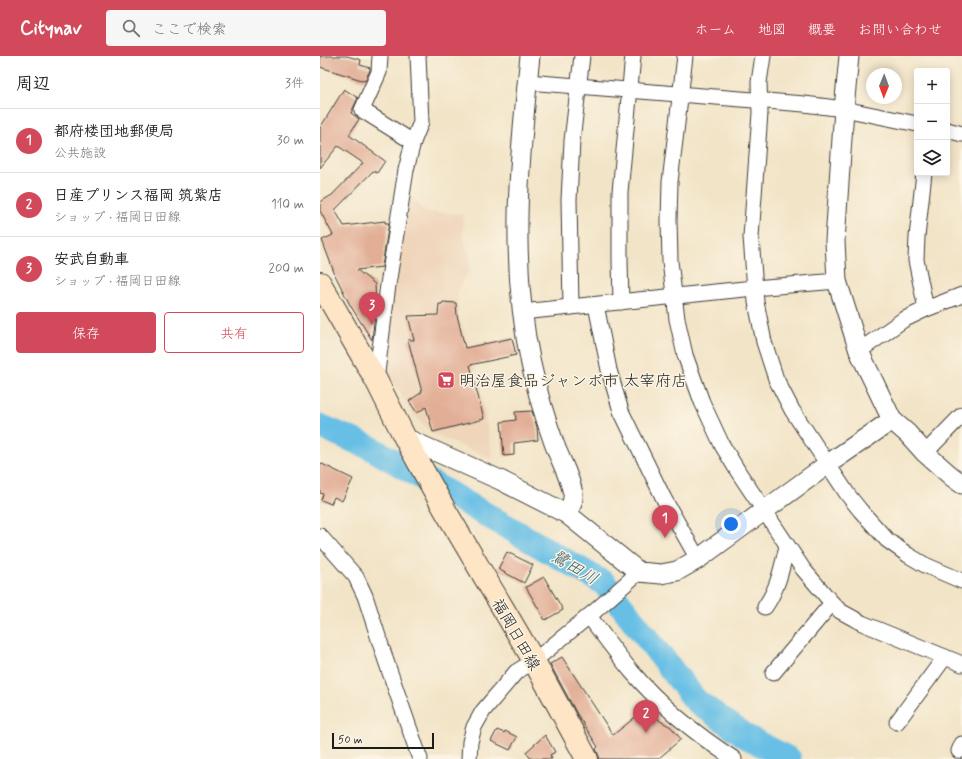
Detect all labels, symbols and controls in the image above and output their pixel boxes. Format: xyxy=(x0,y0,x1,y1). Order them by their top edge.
search box xyxy=(106,10,386,46)
text: Citynav xyxy=(20,16,82,41)
icon: search xyxy=(120,17,142,39)
text: ここで検索 xyxy=(152,20,227,40)
text: ホーム xyxy=(695,21,736,39)
text: 地図 xyxy=(758,21,786,39)
text: 概要 xyxy=(808,21,836,39)
text: お問い合わせ xyxy=(858,21,942,39)
north arrow xyxy=(866,68,902,104)
map controls xyxy=(914,68,950,176)
button: + xyxy=(914,68,950,104)
text: 周辺 xyxy=(16,73,50,95)
text: 3件 xyxy=(285,75,304,92)
button: − xyxy=(914,104,950,140)
text: 都府楼団地郵便局 xyxy=(54,122,174,142)
text: 1 xyxy=(26,132,32,149)
text: 30 m xyxy=(277,132,304,149)
button: layers xyxy=(914,140,950,176)
text: 公共施設 xyxy=(54,145,106,162)
text: 日産プリンス福岡 筑紫店 xyxy=(54,186,223,206)
text: 2 xyxy=(26,196,32,213)
text: 110 m xyxy=(271,196,304,213)
text: ショップ · 福岡日田線 xyxy=(54,209,180,226)
text: 安武自動車 xyxy=(54,250,129,270)
text: 3 xyxy=(26,260,32,277)
text: 200 m xyxy=(269,260,304,277)
text: ショップ · 福岡日田線 xyxy=(54,273,180,290)
pin: 3 xyxy=(359,292,385,325)
button: 保存 xyxy=(16,312,156,353)
button: 共有 xyxy=(164,312,304,353)
supermarket icon: 明治屋食品ジャンボ市 太宰府店 xyxy=(436,370,456,390)
place label: 明治屋食品ジャンボ市 太宰府店 xyxy=(459,371,687,392)
pin: 1 xyxy=(652,505,678,538)
your location xyxy=(721,514,741,534)
water label: 鷺田川 xyxy=(547,545,602,590)
street label: 福岡日田線 xyxy=(487,595,545,675)
pin: 2 xyxy=(633,700,659,733)
scale bar xyxy=(332,731,434,750)
text: 50 m xyxy=(338,733,363,747)

